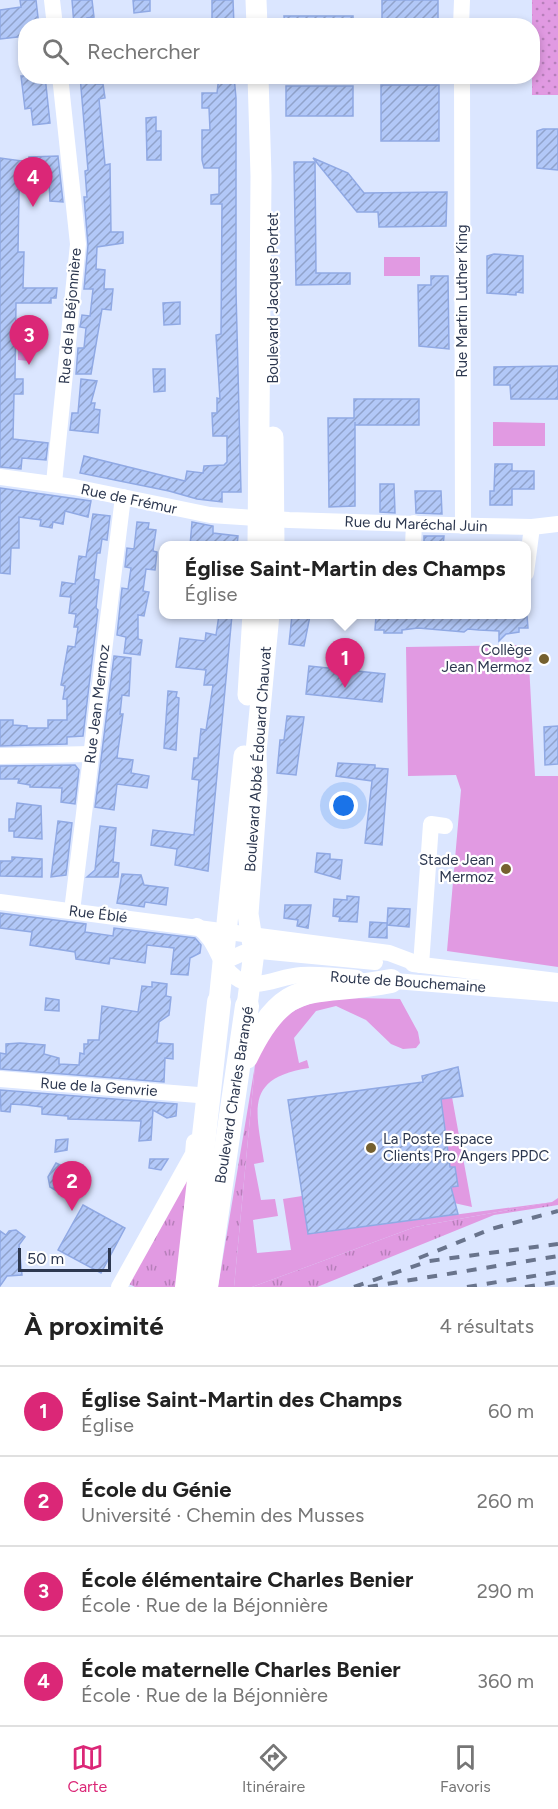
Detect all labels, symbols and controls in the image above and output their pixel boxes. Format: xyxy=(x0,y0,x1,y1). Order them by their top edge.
search box xyxy=(18,18,540,84)
icon: search xyxy=(39,35,72,68)
text: Rechercher xyxy=(87,38,200,65)
pin: 4 xyxy=(14,158,52,207)
street label: Boulevard Jacques Portet xyxy=(264,212,282,384)
street label: Rue Martin Luther King xyxy=(453,224,471,378)
street label: Rue de la Béjonnière xyxy=(55,247,85,385)
pin: 3 xyxy=(9,316,48,365)
street label: Rue de Frémur xyxy=(79,480,179,518)
street label: Rue du Maréchal Juin xyxy=(344,513,488,535)
popup xyxy=(159,541,531,619)
text: Église Saint-Martin des Champs xyxy=(184,555,506,582)
text: Église xyxy=(184,582,237,606)
pin: 1 xyxy=(326,638,364,688)
place label: Collège Jean Mermoz xyxy=(442,641,532,676)
street label: Rue Jean Mermoz xyxy=(81,643,113,765)
street label: Boulevard Abbé Édouard Chauvat xyxy=(241,645,275,872)
marker: Collège Jean Mermoz xyxy=(537,652,551,666)
your location xyxy=(329,791,358,820)
place label: Stade Jean Mermoz xyxy=(419,851,494,886)
marker: Stade Jean Mermoz xyxy=(499,862,513,876)
street label: Rue Éblé xyxy=(68,901,128,927)
street label: Route de Bouchemaine xyxy=(330,968,486,996)
street label: Boulevard Charles Barangé xyxy=(211,1005,257,1185)
street label: Rue de la Genvrie xyxy=(40,1074,158,1100)
place label: La Poste Espace Clients Pro Angers PPDC xyxy=(383,1130,550,1165)
marker: La Poste Espace Clients Pro Angers PPDC xyxy=(364,1141,378,1155)
pin: 2 xyxy=(52,1162,92,1211)
scale bar xyxy=(18,1245,111,1272)
text: 50 m xyxy=(27,1249,64,1268)
text: À proximité xyxy=(24,1310,164,1342)
text: 4 résultats xyxy=(439,1314,534,1338)
text: Église Saint-Martin des Champs xyxy=(81,1386,402,1413)
text: 1 xyxy=(39,1399,48,1423)
text: 60 m xyxy=(488,1399,534,1423)
text: Église xyxy=(81,1413,134,1437)
text: École du Génie xyxy=(81,1476,231,1503)
text: 2 xyxy=(38,1489,49,1513)
text: 260 m xyxy=(477,1489,534,1513)
text: Université · Chemin des Musses xyxy=(81,1503,364,1527)
text: École élémentaire Charles Benier xyxy=(81,1566,413,1593)
text: 3 xyxy=(38,1579,49,1603)
text: 290 m xyxy=(477,1579,534,1603)
text: École · Rue de la Béjonnière xyxy=(81,1593,328,1617)
text: École maternelle Charles Benier xyxy=(81,1656,401,1683)
text: 4 xyxy=(37,1669,50,1693)
text: 360 m xyxy=(477,1669,534,1693)
text: École · Rue de la Béjonnière xyxy=(81,1683,328,1707)
tab: Carte xyxy=(67,1741,107,1796)
tab: Itinéraire xyxy=(242,1741,305,1796)
tab: Favoris xyxy=(440,1741,491,1796)

